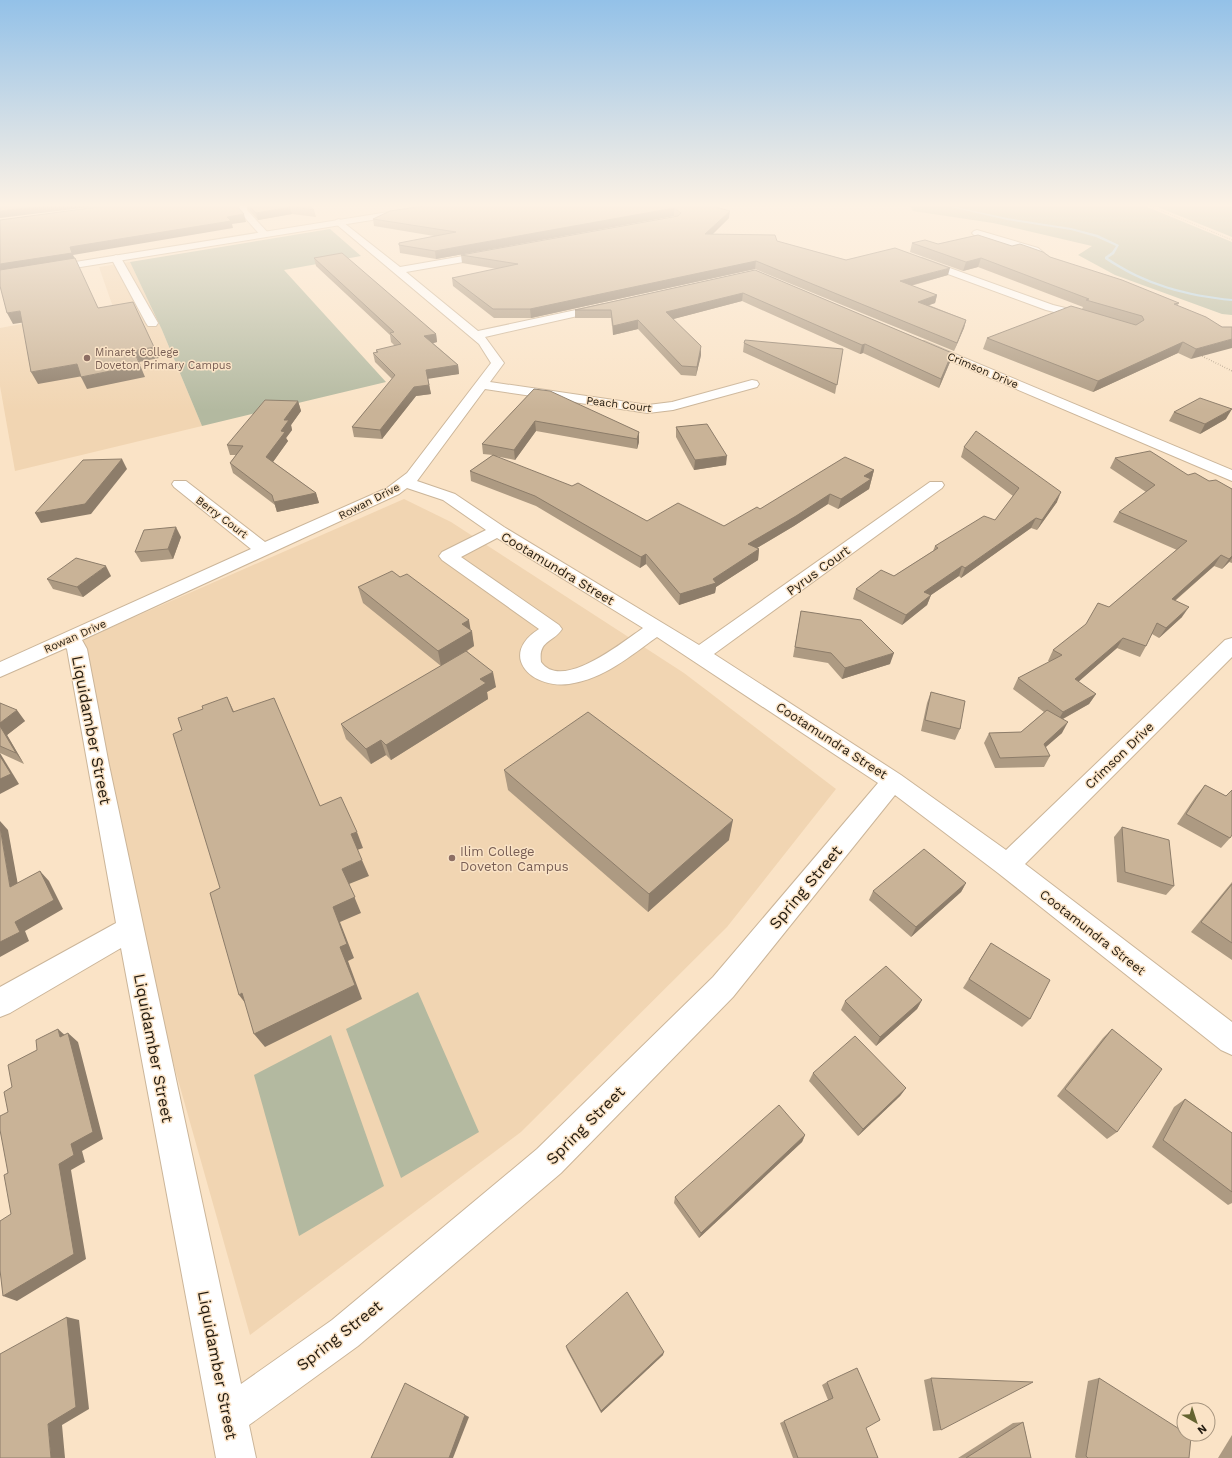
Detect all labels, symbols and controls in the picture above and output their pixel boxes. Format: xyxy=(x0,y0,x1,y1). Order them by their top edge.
place label: Minaret College Doveton Primary Campus xyxy=(95,346,232,372)
street label: Crimson Drive xyxy=(945,350,1020,391)
marker: Minaret College Doveton Primary Campus xyxy=(82,353,92,363)
street label: Peach Court xyxy=(586,394,653,415)
street label: Rowan Drive xyxy=(337,480,402,522)
street label: Berry Court xyxy=(193,494,250,541)
street label: Cootamundra Street xyxy=(498,529,618,609)
street label: Pyrus Court xyxy=(784,542,853,598)
street label: Rowan Drive xyxy=(42,617,108,656)
street label: Liquidamber Street xyxy=(68,654,115,806)
street label: Cootamundra Street xyxy=(773,699,891,782)
street label: Crimson Drive xyxy=(1082,719,1157,792)
street label: Spring Street xyxy=(765,842,846,933)
place label: Ilim College Doveton Campus xyxy=(460,844,569,874)
marker: Ilim College Doveton Campus xyxy=(447,853,457,863)
street label: Cootamundra Street xyxy=(1037,887,1149,979)
street label: Liquidamber Street xyxy=(130,972,177,1124)
street label: Spring Street xyxy=(542,1082,629,1168)
street label: Liquidamber Street xyxy=(194,1289,241,1441)
street label: Spring Street xyxy=(293,1296,386,1375)
north arrow xyxy=(1176,1402,1216,1442)
text: N xyxy=(1195,1422,1209,1437)

